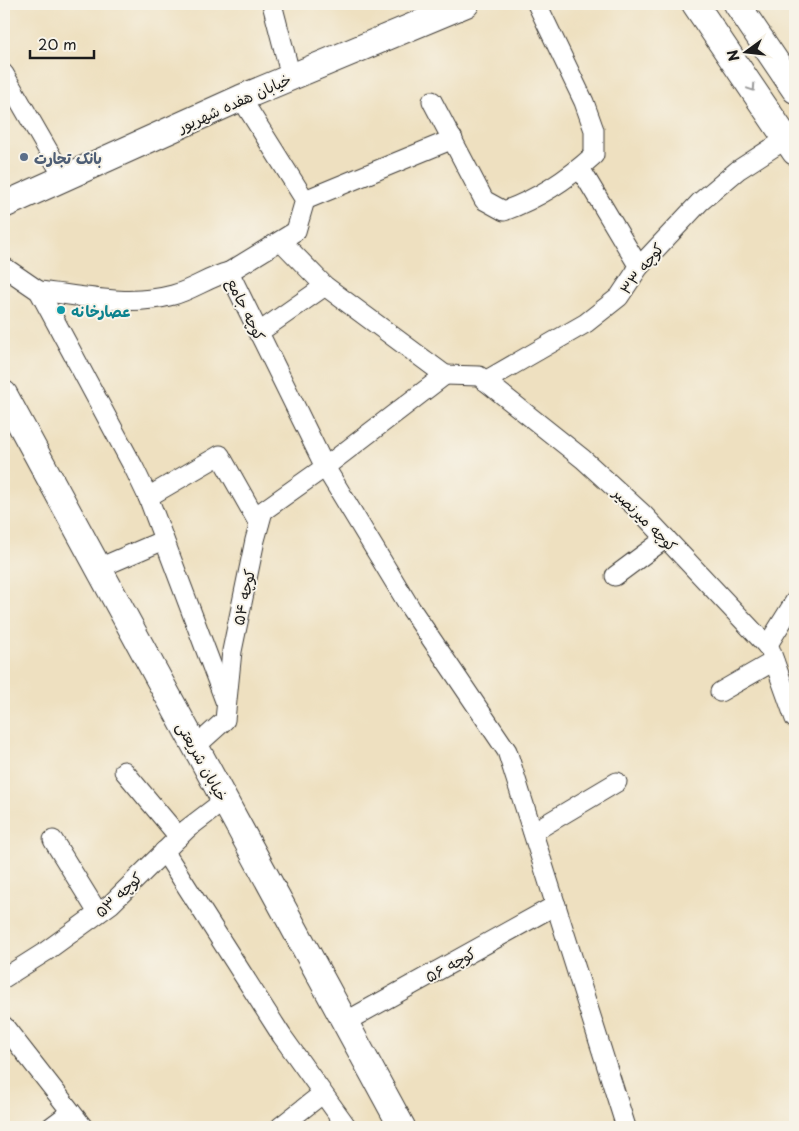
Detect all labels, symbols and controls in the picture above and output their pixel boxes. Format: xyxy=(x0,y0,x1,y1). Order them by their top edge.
scale bar xyxy=(30,28,94,60)
north arrow xyxy=(722,28,772,78)
text: 20 m xyxy=(38,32,77,55)
text: N xyxy=(721,47,745,64)
street label: خیابان هفده شهریور xyxy=(173,67,294,138)
one-way arrow xyxy=(746,82,755,91)
place label: بانک تجارت xyxy=(34,146,102,169)
marker: بانک تجارت xyxy=(18,151,30,163)
street label: کوچه ۳۳ xyxy=(613,237,669,299)
street label: کوچه جامع xyxy=(221,274,272,345)
place label: عصارخانه xyxy=(71,299,131,322)
marker: عصارخانه xyxy=(55,304,67,316)
street label: کوچه میرنصیر xyxy=(607,480,683,556)
street label: کوچه ۵۴ xyxy=(226,567,260,627)
street label: خیابان شریعتی xyxy=(172,717,234,805)
street label: کوچه ۵۳ xyxy=(89,866,147,922)
street label: کوچه ۵۶ xyxy=(420,941,480,987)

